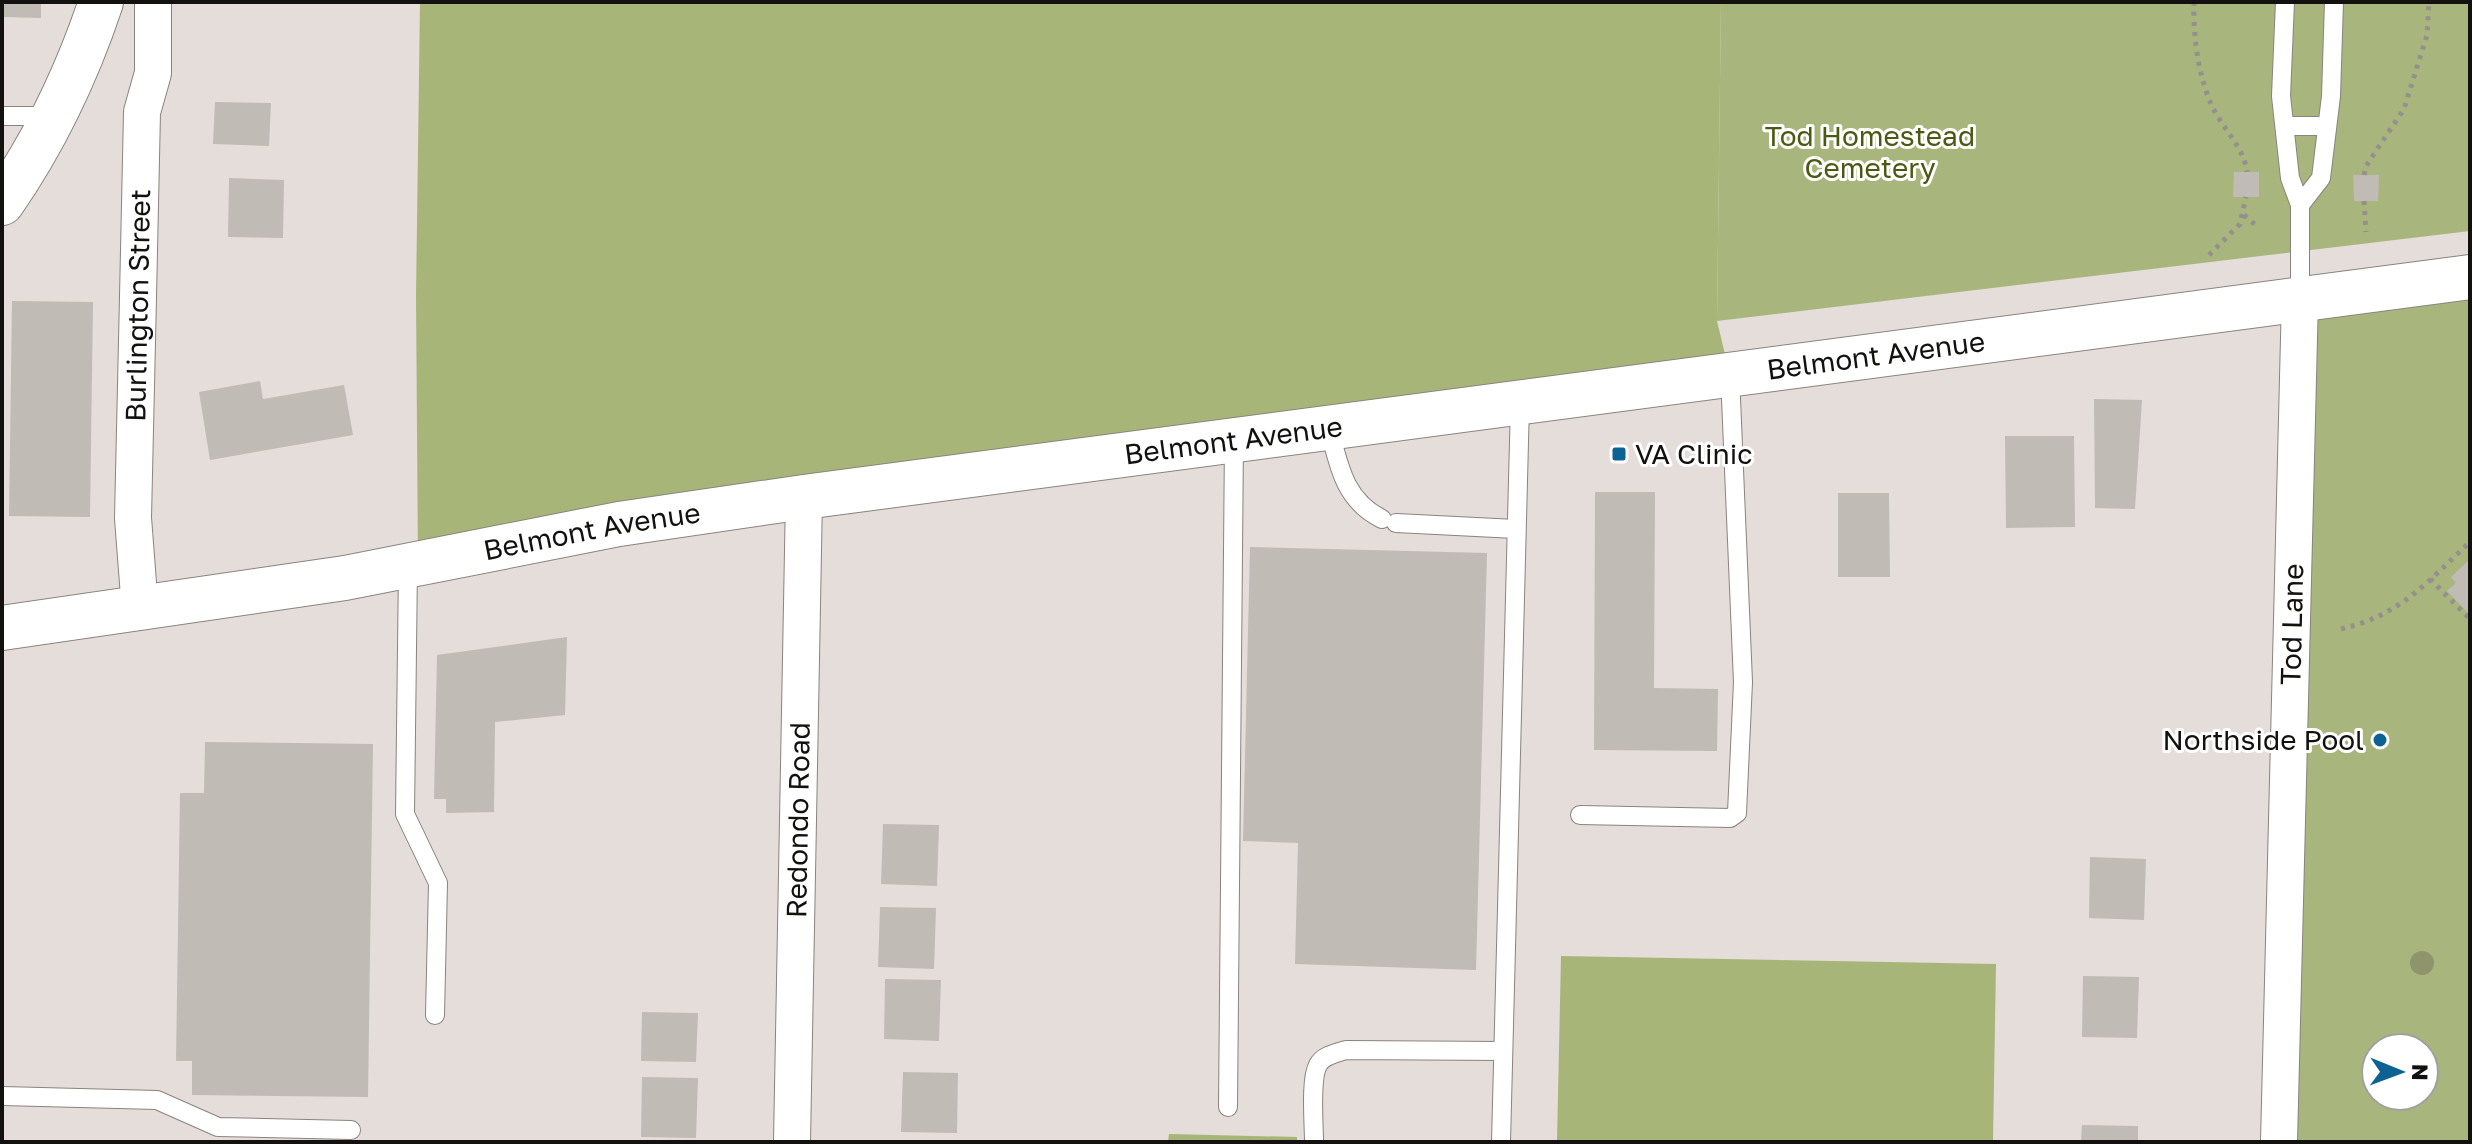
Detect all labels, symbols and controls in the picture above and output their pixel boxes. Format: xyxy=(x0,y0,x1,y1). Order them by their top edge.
park label: Tod Homestead Cemetery xyxy=(1765,119,1975,184)
street label: Burlington Street xyxy=(118,189,156,422)
street label: Belmont Avenue xyxy=(1765,324,1987,386)
street label: Belmont Avenue xyxy=(1122,409,1344,471)
place label: VA Clinic xyxy=(1635,437,1753,470)
marker: VA Clinic xyxy=(1610,445,1628,463)
street label: Belmont Avenue xyxy=(481,495,702,566)
street label: Tod Lane xyxy=(2273,563,2309,685)
street label: Redondo Road xyxy=(779,722,816,918)
place label: Northside Pool xyxy=(2163,723,2364,756)
marker: Northside Pool xyxy=(2371,731,2389,749)
north arrow xyxy=(2360,1032,2440,1112)
text: N xyxy=(2407,1064,2434,1081)

